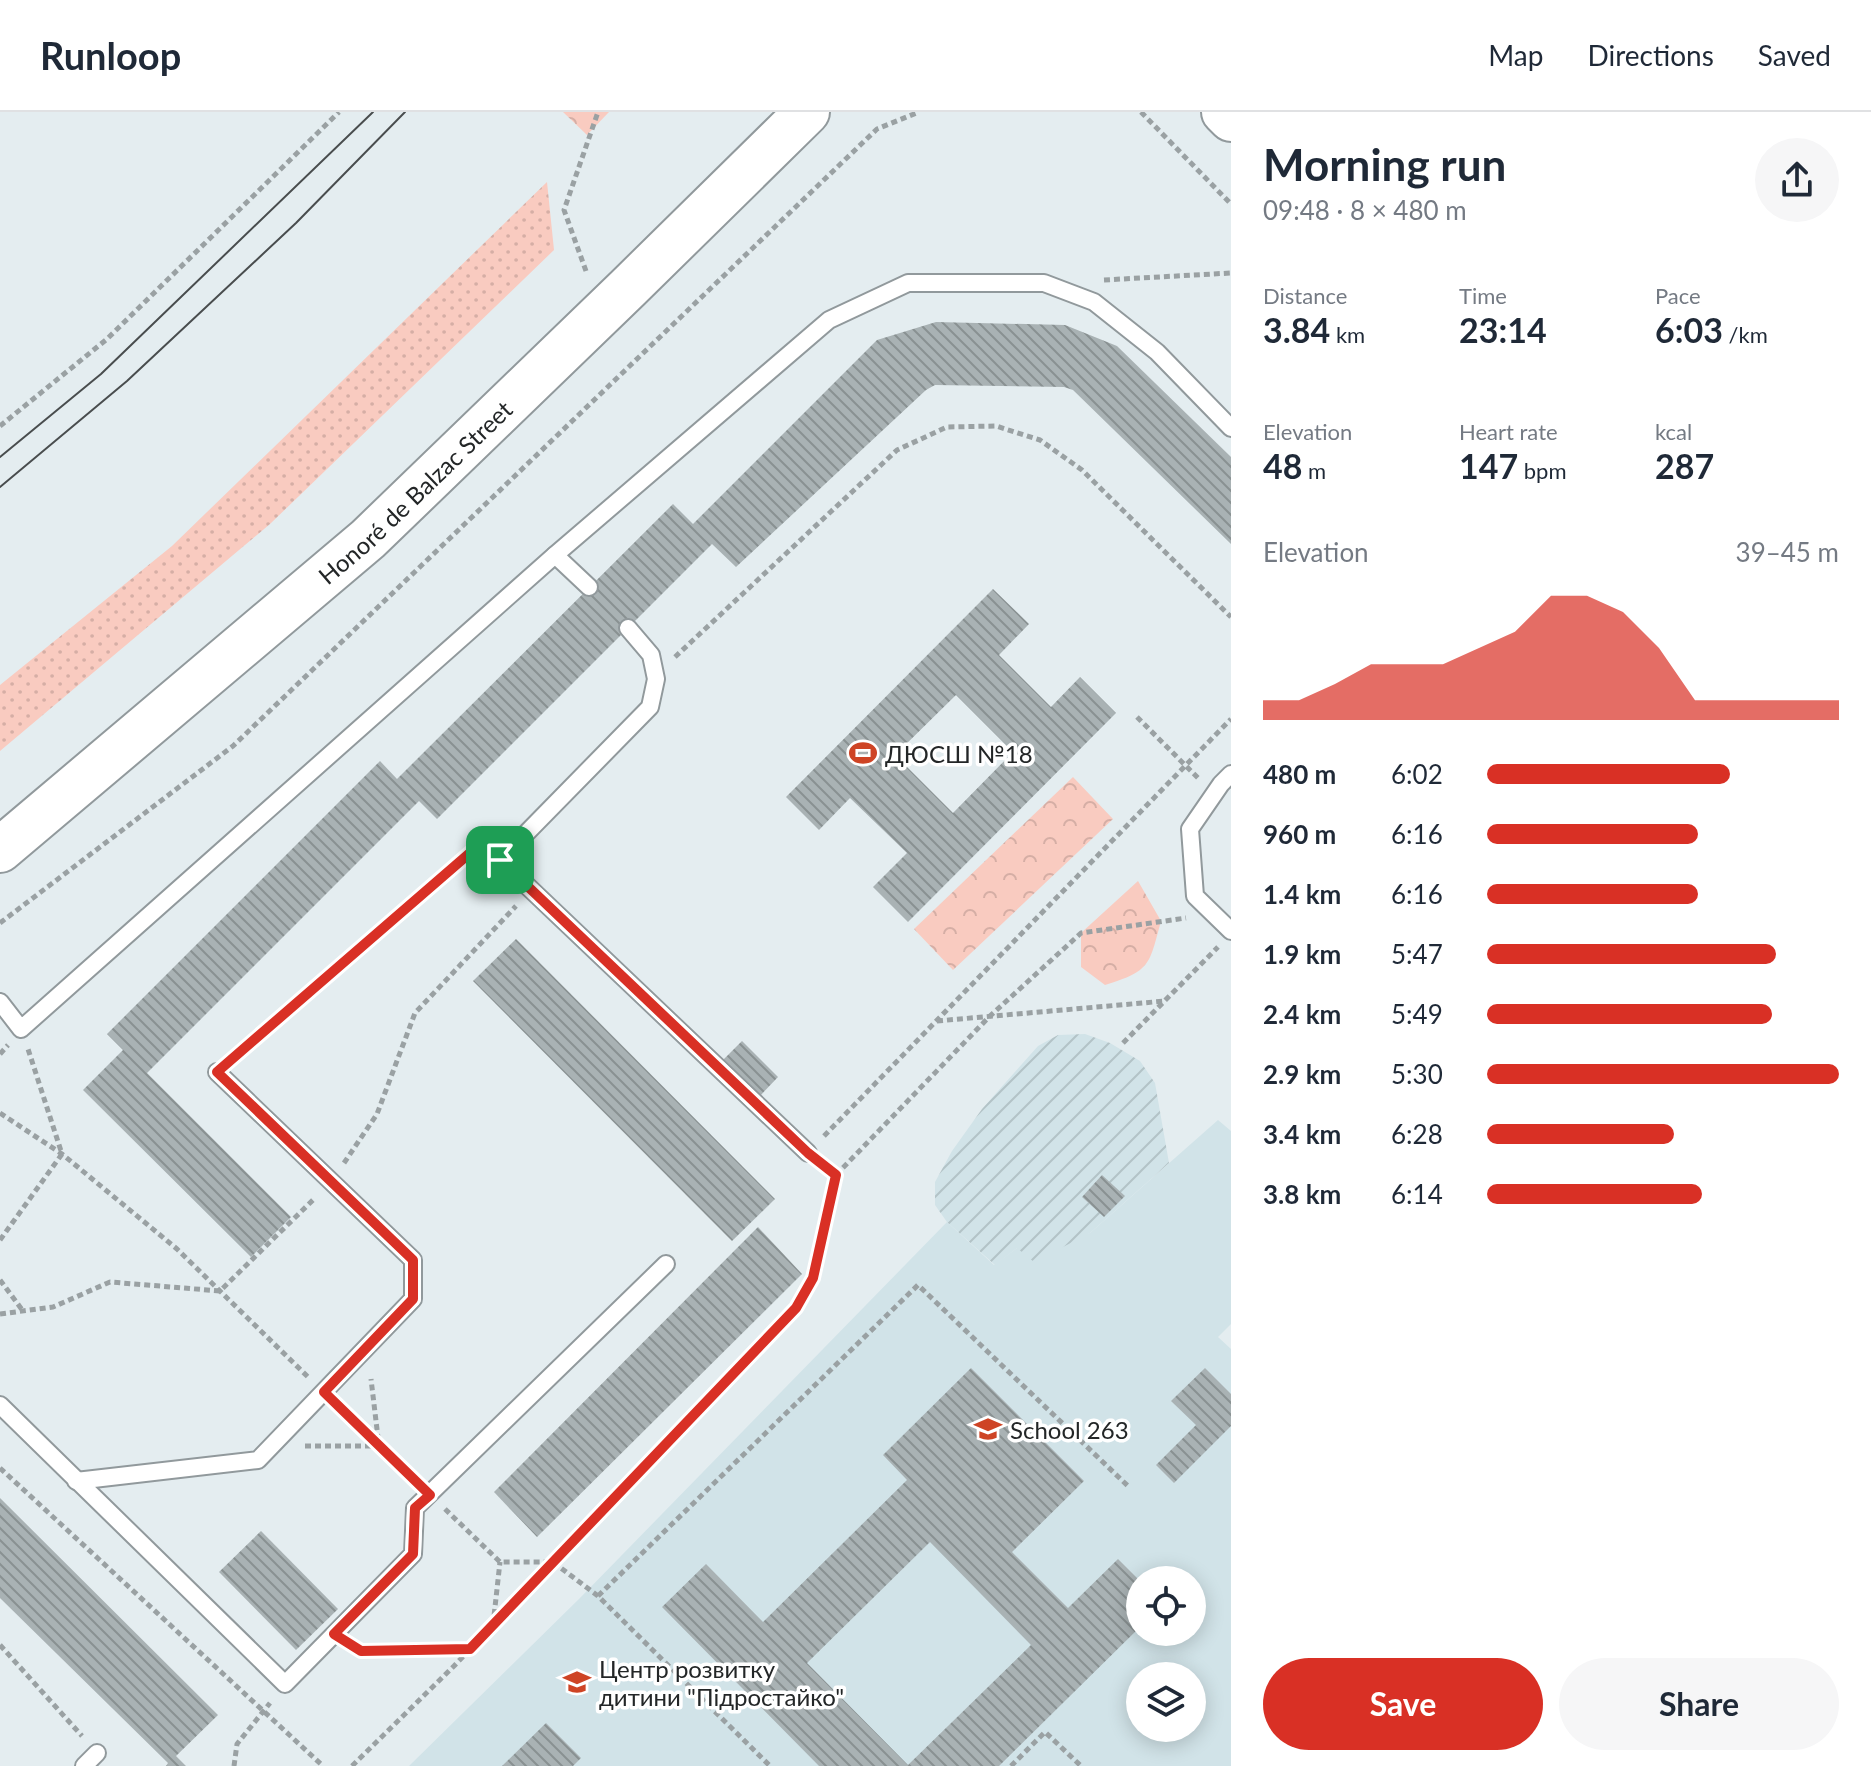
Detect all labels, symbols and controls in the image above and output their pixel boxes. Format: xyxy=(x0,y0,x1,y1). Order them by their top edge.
text: Runloop xyxy=(40,32,181,78)
text: Map xyxy=(1488,38,1543,72)
text: Directions xyxy=(1587,38,1714,72)
text: Saved xyxy=(1758,38,1831,72)
text: Morning run xyxy=(1263,138,1506,190)
button: share xyxy=(1755,138,1839,222)
text: 09:48 · 8 × 480 m xyxy=(1263,194,1467,226)
text: Distance xyxy=(1263,282,1347,309)
text: Time xyxy=(1459,282,1507,309)
text: Pace xyxy=(1655,282,1701,309)
text: 3.84 xyxy=(1263,309,1330,350)
text: 23:14 xyxy=(1459,309,1547,350)
text: 6:03 xyxy=(1655,309,1723,350)
text: km xyxy=(1330,321,1365,348)
text: /km xyxy=(1723,321,1768,348)
street label: Honoré de Balzac Street xyxy=(312,394,518,590)
text: Elevation xyxy=(1263,418,1352,445)
text: Heart rate xyxy=(1459,418,1558,445)
text: kcal xyxy=(1655,418,1692,445)
text: 48 xyxy=(1263,445,1302,486)
text: 147 xyxy=(1459,445,1518,486)
text: 287 xyxy=(1655,445,1714,486)
text: m xyxy=(1302,457,1326,484)
text: bpm xyxy=(1518,457,1567,484)
text: Elevation xyxy=(1263,536,1369,568)
text: 39–45 m xyxy=(1736,536,1839,568)
sports icon: ДЮСШ №18 xyxy=(848,738,878,768)
place label: ДЮСШ №18 xyxy=(885,739,1033,768)
text: 480 m xyxy=(1263,758,1336,790)
text: 6:02 xyxy=(1391,758,1443,790)
text: 960 m xyxy=(1263,818,1336,850)
text: 6:16 xyxy=(1391,818,1443,850)
pin xyxy=(466,826,534,894)
icon: arrive xyxy=(478,838,522,882)
text: 1.4 km xyxy=(1263,878,1341,910)
text: 6:16 xyxy=(1391,878,1443,910)
text: 1.9 km xyxy=(1263,938,1341,970)
text: 5:47 xyxy=(1391,938,1443,970)
text: 2.4 km xyxy=(1263,998,1341,1030)
text: 5:49 xyxy=(1391,998,1443,1030)
text: 2.9 km xyxy=(1263,1058,1341,1090)
text: 5:30 xyxy=(1391,1058,1443,1090)
text: 3.4 km xyxy=(1263,1118,1341,1150)
text: 6:28 xyxy=(1391,1118,1443,1150)
text: 3.8 km xyxy=(1263,1178,1341,1210)
text: 6:14 xyxy=(1391,1178,1443,1210)
school or university icon: School 263 xyxy=(973,1414,1003,1444)
place label: School 263 xyxy=(1010,1415,1129,1444)
map controls xyxy=(1126,1566,1206,1742)
button: locate xyxy=(1126,1566,1206,1646)
place label: Центр розвитку дитини "Підростайко" xyxy=(599,1654,844,1711)
button: Save xyxy=(1263,1658,1543,1750)
button: Share xyxy=(1559,1658,1839,1750)
button: layers xyxy=(1126,1662,1206,1742)
school or university icon: Центр розвитку дитини "Підростайко" xyxy=(562,1667,592,1697)

